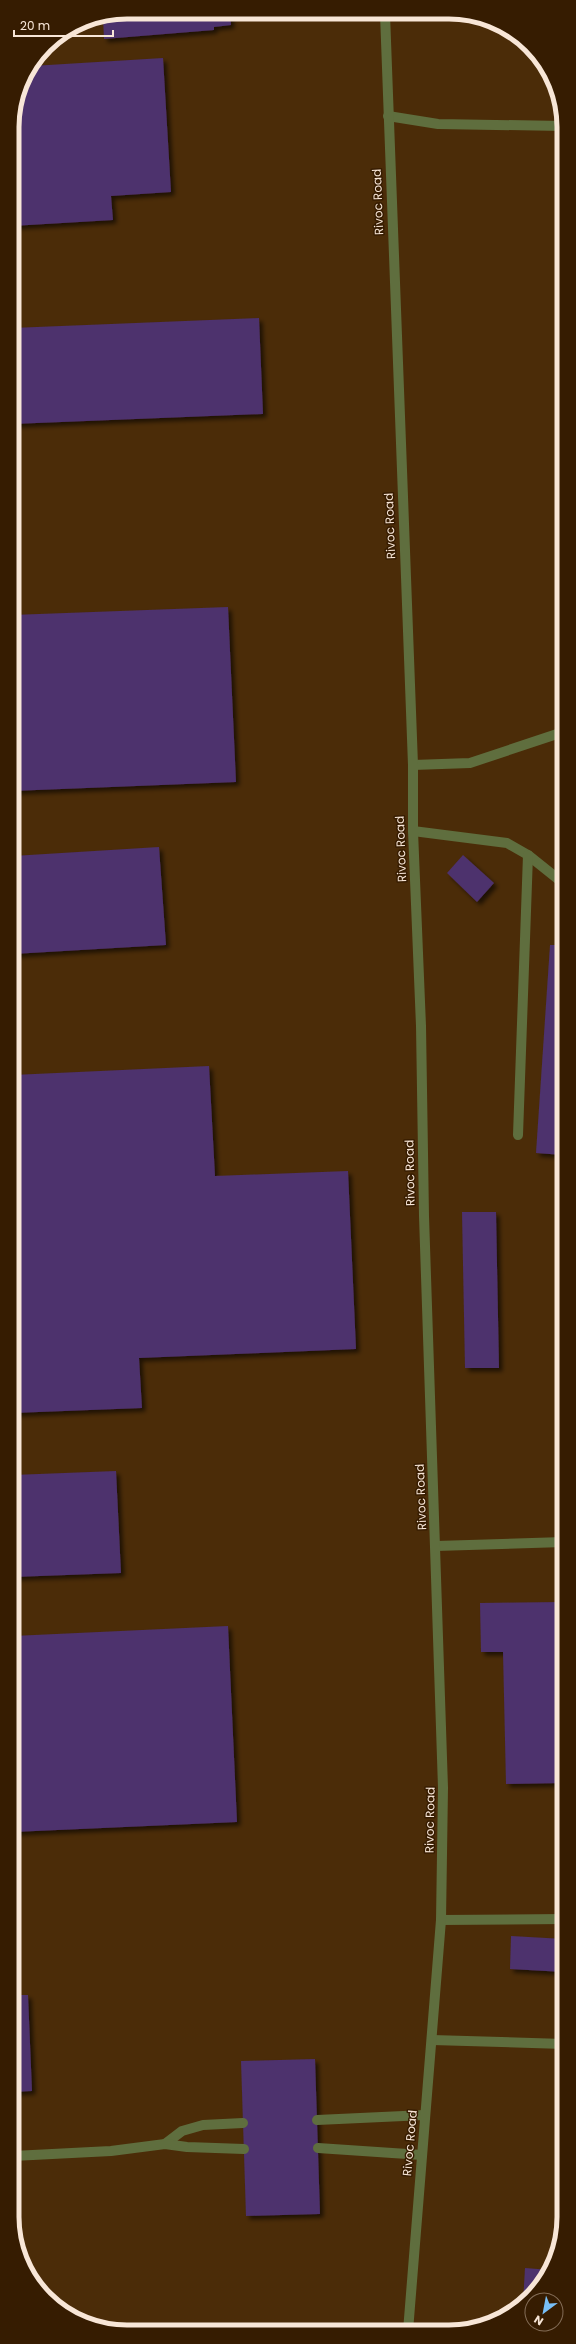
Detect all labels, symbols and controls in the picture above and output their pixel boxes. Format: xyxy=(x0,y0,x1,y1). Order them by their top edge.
scale bar xyxy=(14,12,113,38)
text: 20 m xyxy=(20,17,50,34)
street label: Rivoc Road xyxy=(368,169,387,235)
street label: Rivoc Road xyxy=(380,493,399,559)
street label: Rivoc Road xyxy=(391,816,410,882)
street label: Rivoc Road xyxy=(400,1140,419,1206)
street label: Rivoc Road xyxy=(411,1464,430,1530)
street label: Rivoc Road xyxy=(420,1787,439,1853)
street label: Rivoc Road xyxy=(398,2109,421,2177)
north arrow xyxy=(524,2292,564,2332)
text: N xyxy=(531,2312,546,2329)

